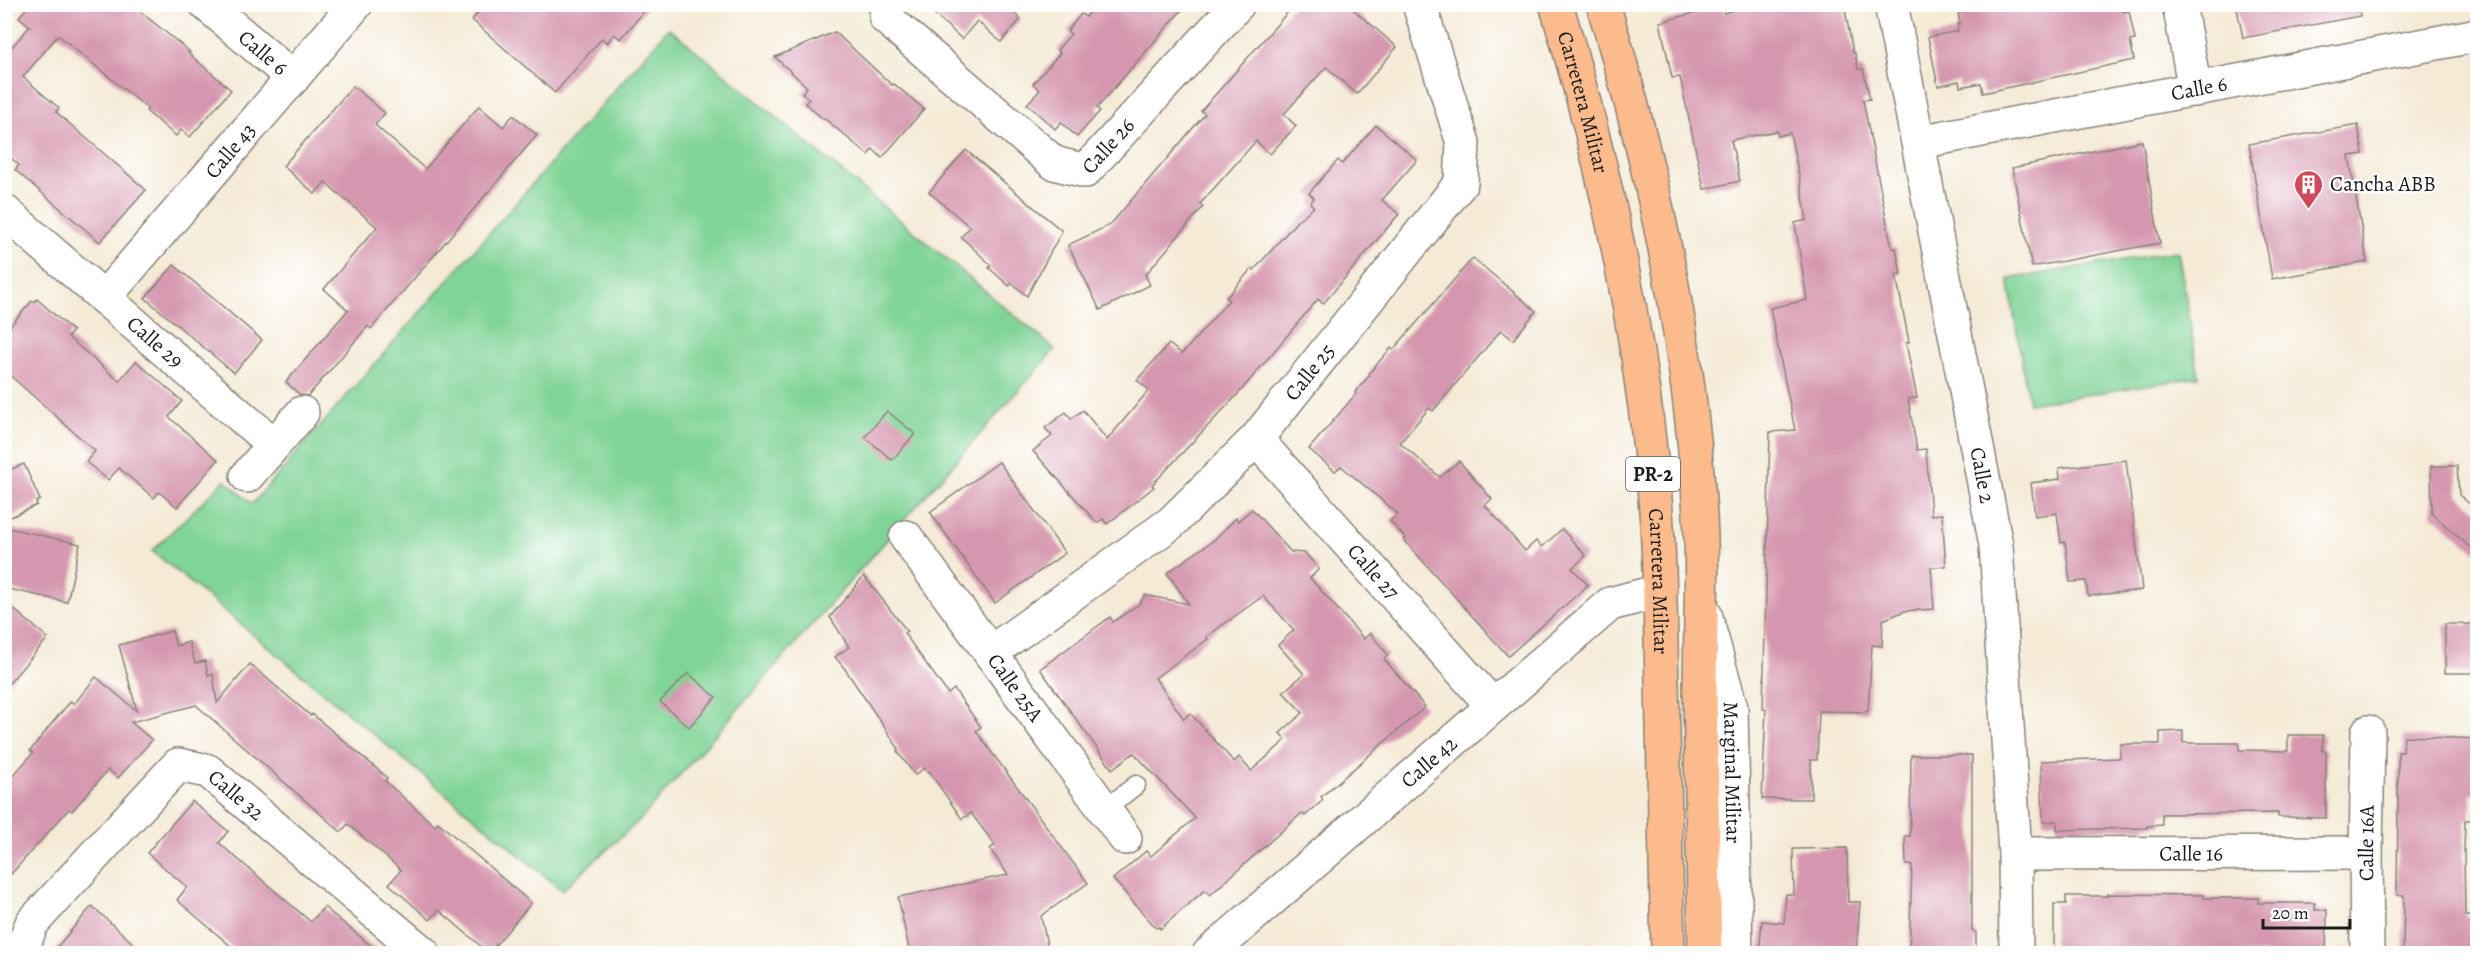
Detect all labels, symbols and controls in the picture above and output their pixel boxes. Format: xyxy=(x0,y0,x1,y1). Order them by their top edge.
street label: Calle 6 xyxy=(233,24,294,82)
street label: Carretera Militar xyxy=(1551,28,1615,176)
street label: Calle 6 xyxy=(2169,69,2230,107)
street label: Calle 26 xyxy=(1075,112,1141,180)
street label: Calle 43 xyxy=(198,117,262,185)
building icon: Cancha ABB xyxy=(2293,168,2325,210)
place label: Cancha ABB xyxy=(2330,170,2436,198)
street label: Calle 29 xyxy=(121,310,189,374)
street label: Calle 25 xyxy=(1278,338,1341,407)
street label: Calle 2 xyxy=(1963,445,2002,506)
road number: PR-2 xyxy=(1626,457,1680,491)
street label: Carretera Militar xyxy=(1642,507,1675,654)
street label: Calle 27 xyxy=(1341,538,1406,605)
street label: Calle 25A xyxy=(981,648,1050,728)
street label: Marginal Militar xyxy=(1717,701,1748,844)
street label: Calle 42 xyxy=(1395,730,1463,794)
street label: Calle 32 xyxy=(202,763,270,827)
street label: Calle 16A xyxy=(2352,804,2381,881)
street label: Calle 16 xyxy=(2159,839,2223,868)
scale bar xyxy=(2263,892,2350,930)
text: 20 m xyxy=(2272,901,2309,925)

